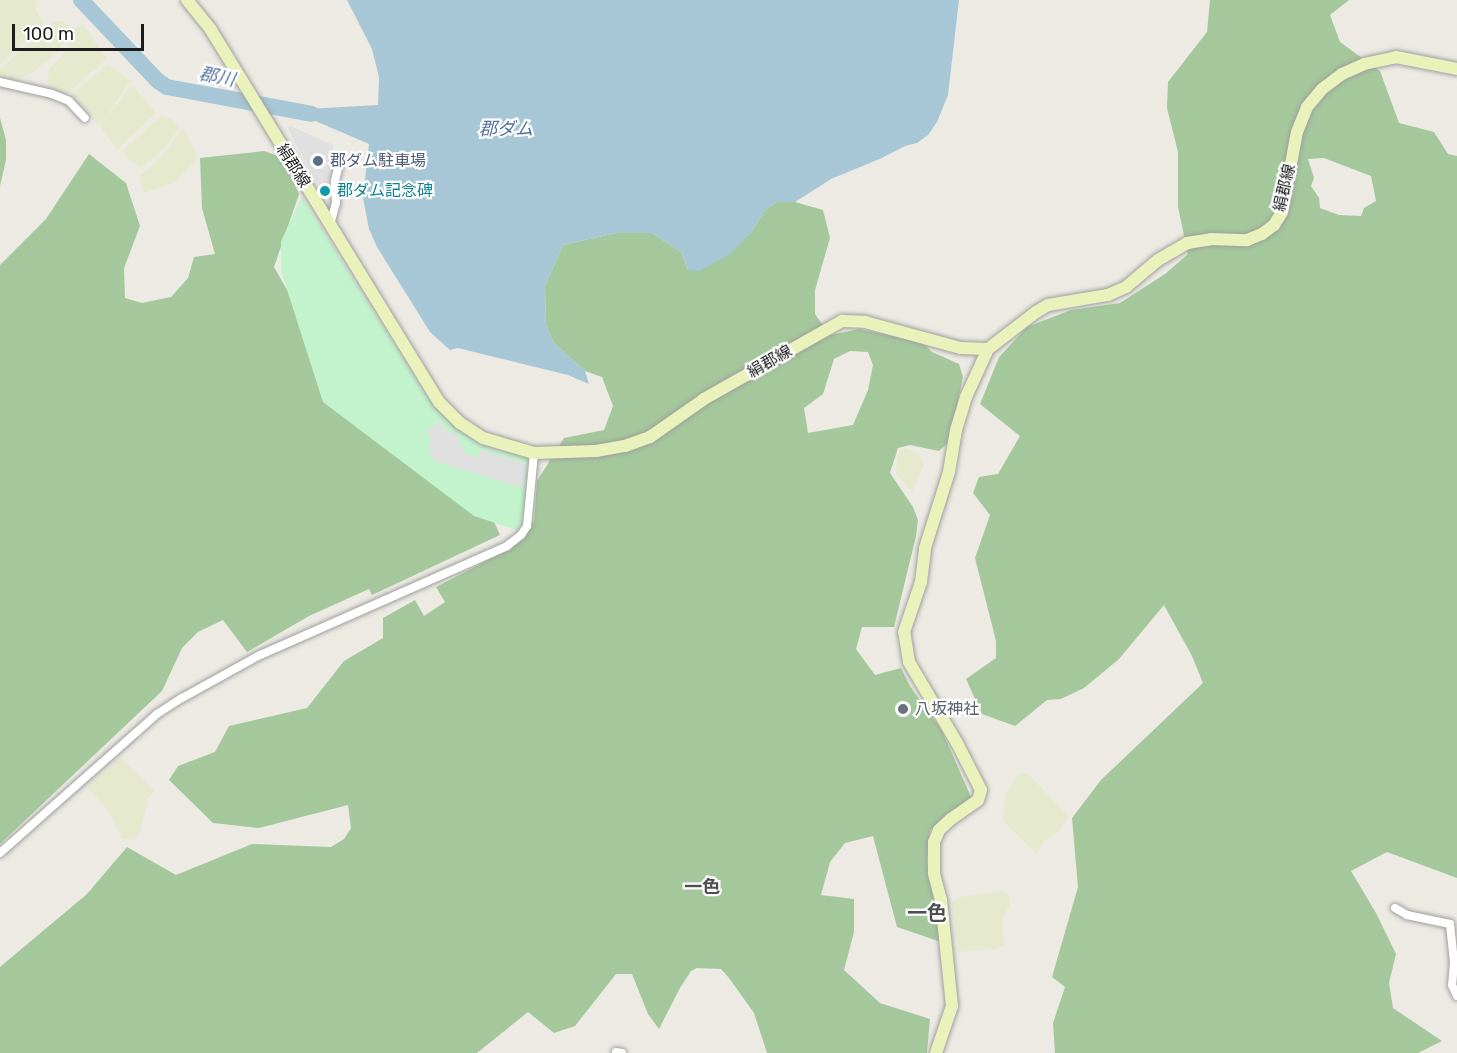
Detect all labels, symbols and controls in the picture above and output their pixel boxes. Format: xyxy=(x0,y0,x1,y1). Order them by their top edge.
scale bar xyxy=(15,12,147,50)
text: 100 m xyxy=(23,23,74,45)
water label: 郡川 xyxy=(197,63,237,91)
water label: 郡ダム xyxy=(479,118,533,140)
street label: 絹郡線 xyxy=(272,141,314,191)
place label: 郡ダム駐車場 xyxy=(330,151,426,171)
marker: 郡ダム駐車場 xyxy=(311,154,325,168)
street label: 絹郡線 xyxy=(1270,162,1300,214)
place label: 郡ダム記念碑 xyxy=(337,181,433,201)
marker: 郡ダム記念碑 xyxy=(318,184,332,198)
street label: 絹郡線 xyxy=(744,342,796,382)
place label: 八坂神社 xyxy=(915,699,979,719)
marker: 八坂神社 xyxy=(896,702,910,716)
district label: 一色 xyxy=(684,876,720,898)
district label: 一色 xyxy=(907,901,947,925)

